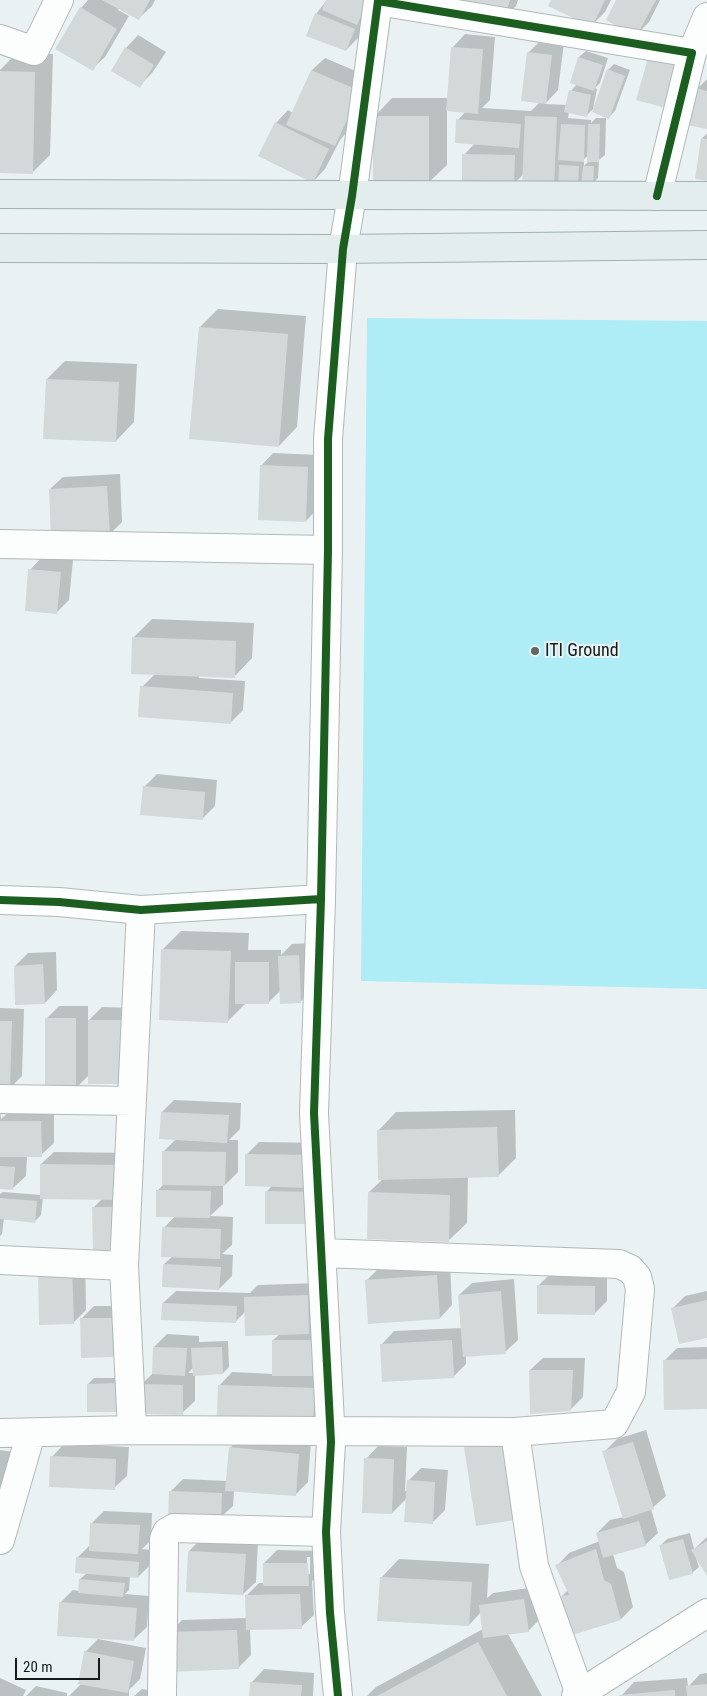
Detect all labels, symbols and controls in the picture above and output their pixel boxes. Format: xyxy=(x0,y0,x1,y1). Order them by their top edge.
place label: ITI Ground xyxy=(545,640,619,662)
marker: ITI Ground xyxy=(529,645,541,657)
scale bar xyxy=(18,1648,102,1680)
text: 20 m xyxy=(23,1658,53,1676)

